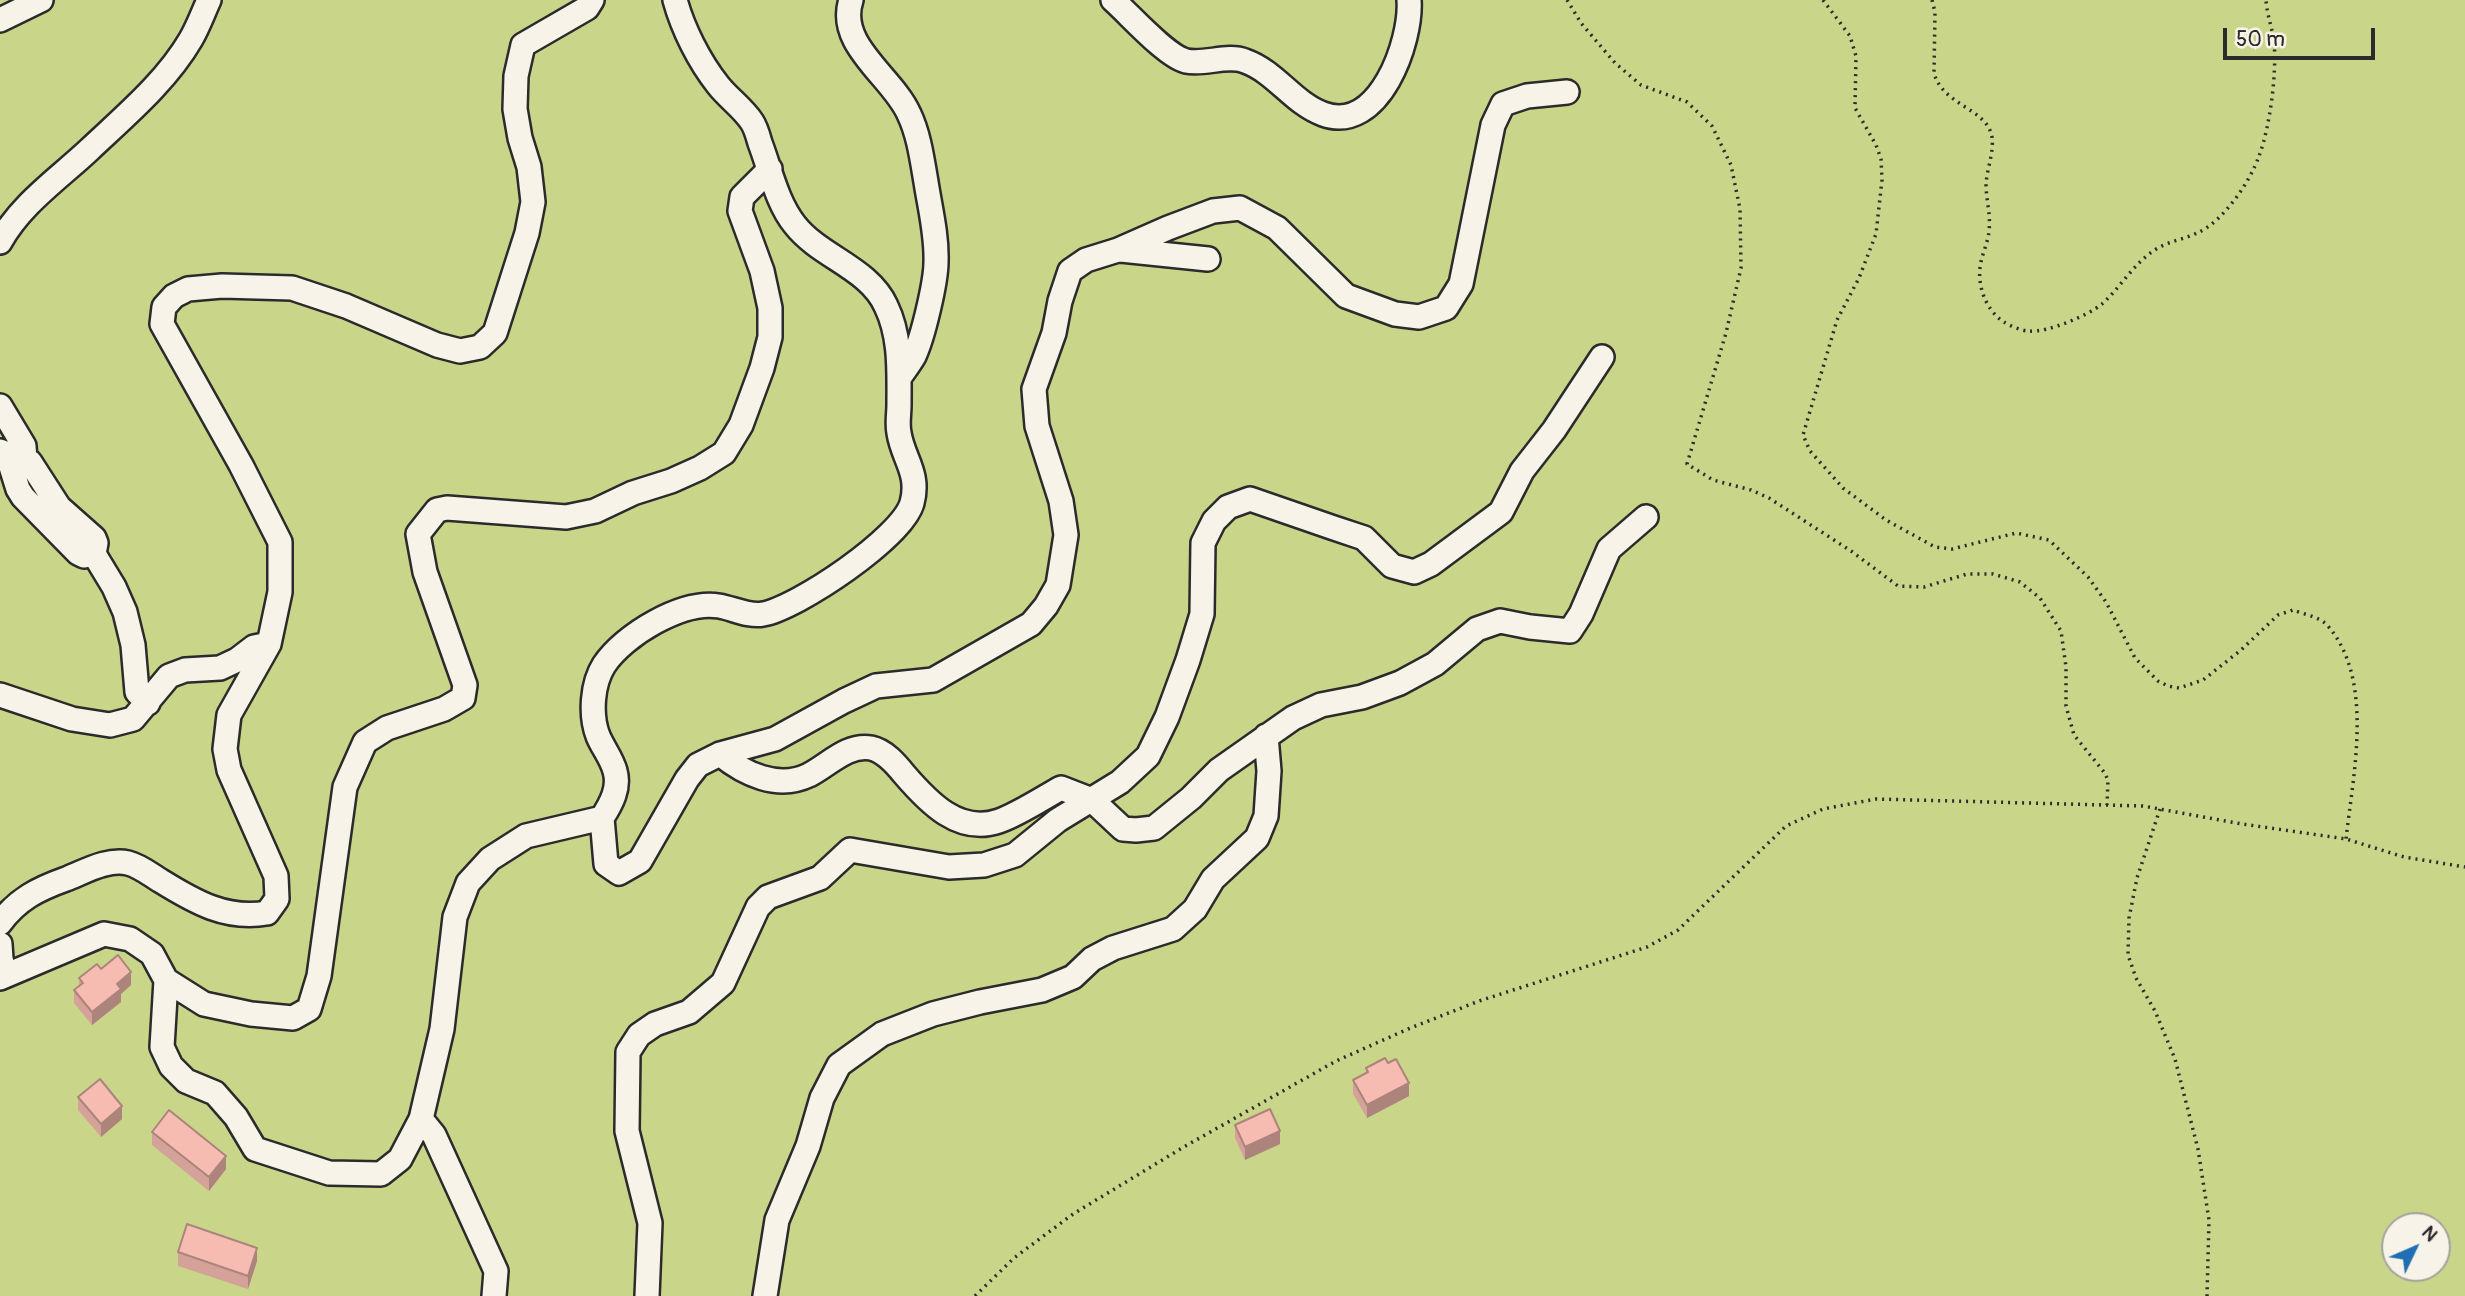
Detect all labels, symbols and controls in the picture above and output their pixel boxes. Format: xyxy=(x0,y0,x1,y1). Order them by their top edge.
scale bar xyxy=(2227,14,2379,58)
text: 50 m xyxy=(2236,26,2285,53)
north arrow xyxy=(2381,1212,2451,1282)
text: N xyxy=(2417,1221,2443,1247)

